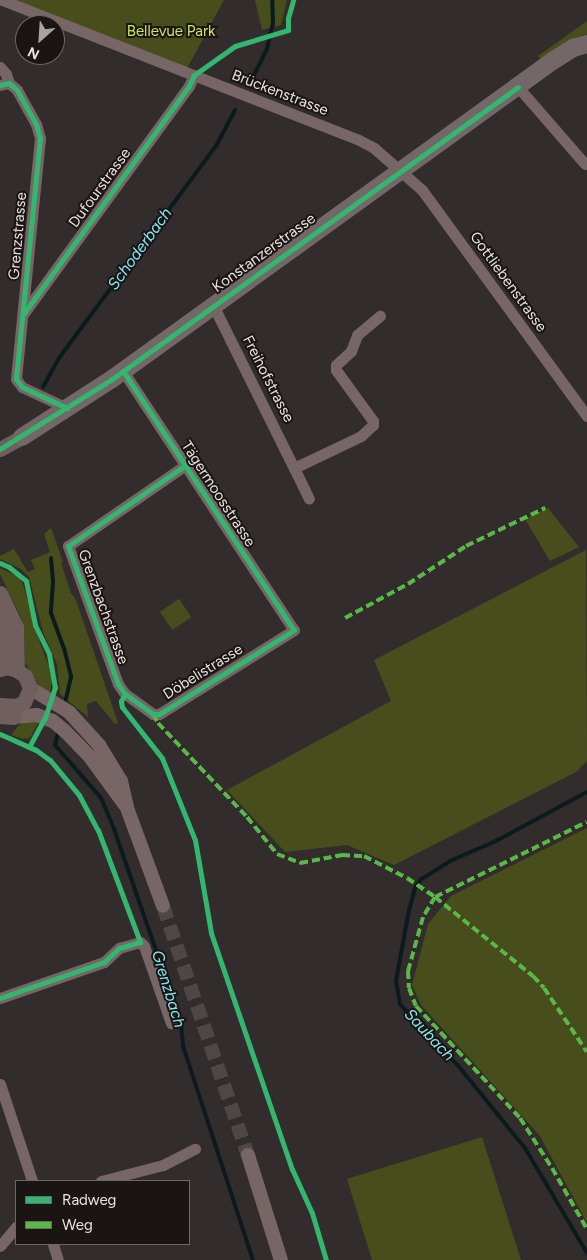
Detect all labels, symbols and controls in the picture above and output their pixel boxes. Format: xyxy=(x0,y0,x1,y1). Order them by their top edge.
north arrow xyxy=(15,15,65,65)
park label: Bellevue Park xyxy=(127,23,215,41)
text: N xyxy=(25,43,42,63)
street label: Brückenstrasse xyxy=(229,66,331,120)
street label: Dufourstrasse xyxy=(65,145,135,231)
street label: Grenzstrasse xyxy=(5,191,31,281)
water label: Schoderbach xyxy=(104,204,176,294)
street label: Konstanzerstrasse xyxy=(209,210,319,296)
street label: Gottliebenstrasse xyxy=(466,228,550,336)
street label: Freihofstrasse xyxy=(238,333,298,425)
street label: Tägermoosstrasse xyxy=(177,438,259,550)
street label: Grenzbachstrasse xyxy=(74,547,132,667)
street label: Döbelistrasse xyxy=(160,640,246,704)
water label: Grenzbach xyxy=(147,948,189,1030)
water label: Saubach xyxy=(400,1005,458,1065)
legend xyxy=(15,1180,190,1245)
text: Radweg xyxy=(62,1191,116,1209)
text: Weg xyxy=(62,1216,93,1234)

